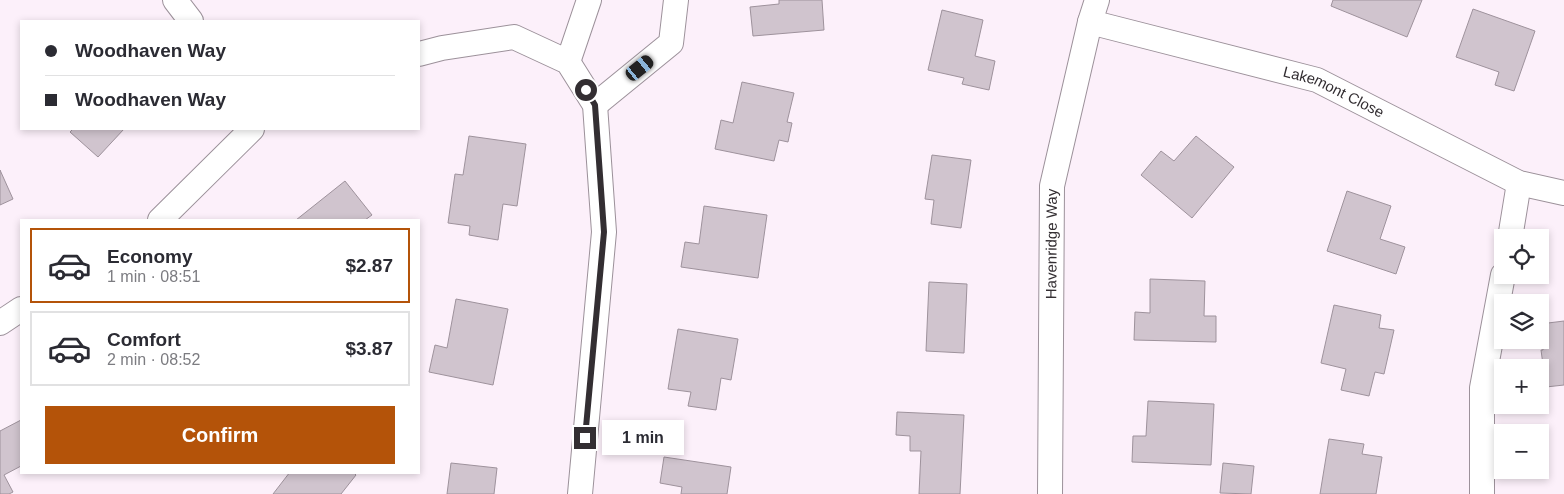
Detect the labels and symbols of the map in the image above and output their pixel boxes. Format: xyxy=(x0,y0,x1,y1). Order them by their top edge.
car xyxy=(623,53,656,83)
street label: Lakemont Close xyxy=(1282,63,1387,121)
route start xyxy=(575,79,597,101)
street label: Havenridge Way xyxy=(1042,188,1060,299)
callout: 1 min xyxy=(602,420,685,456)
route end xyxy=(574,427,596,449)

